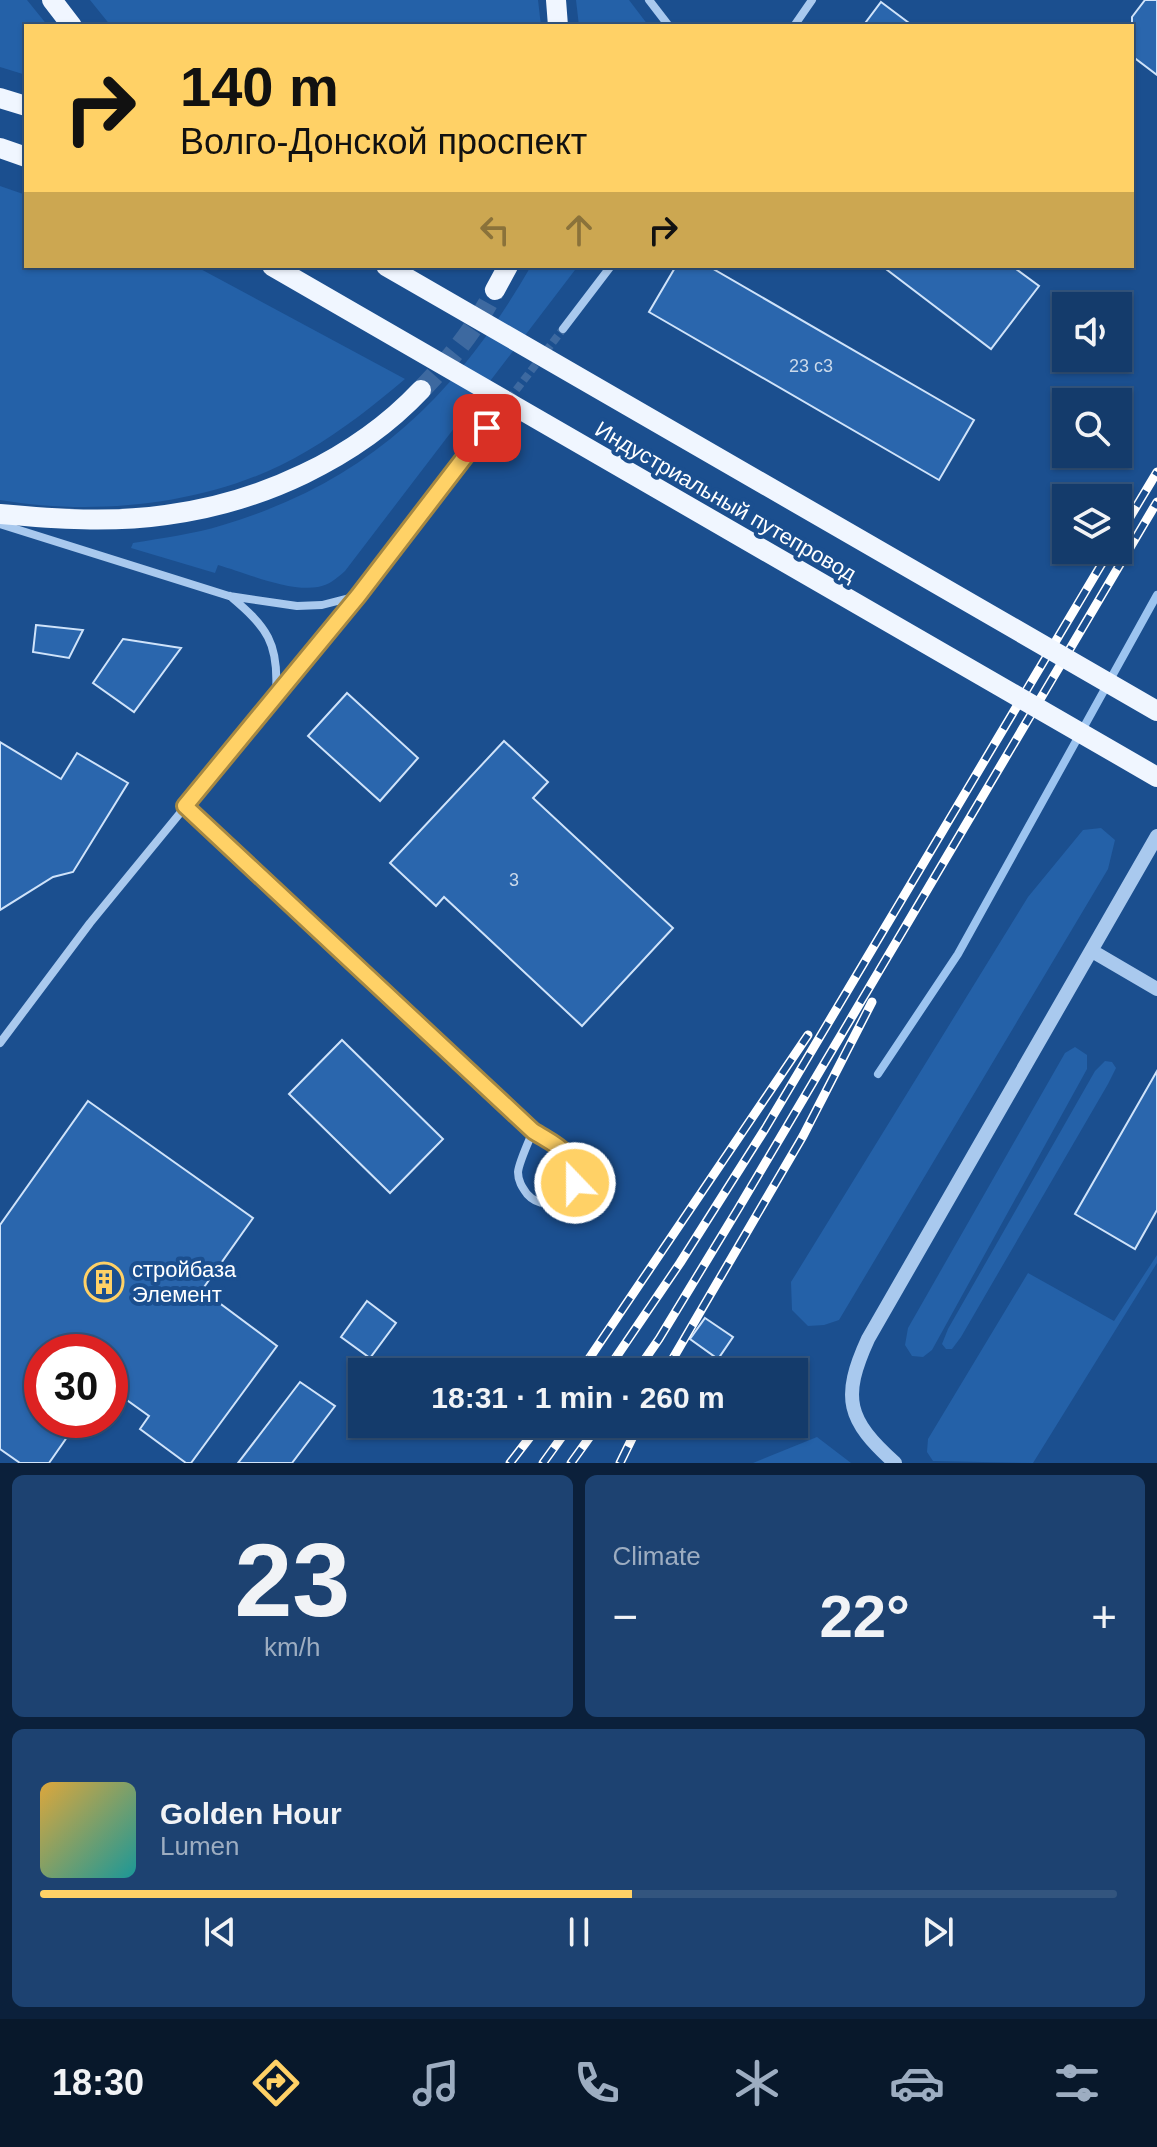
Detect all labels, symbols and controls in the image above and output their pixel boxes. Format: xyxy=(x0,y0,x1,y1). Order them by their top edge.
text: 140 m xyxy=(180,55,339,118)
icon: right xyxy=(48,56,152,160)
text: Волго-Донской проспект xyxy=(180,121,587,162)
icon: left xyxy=(473,208,517,252)
icon: ahead xyxy=(557,208,601,252)
icon: right xyxy=(641,208,685,252)
map controls xyxy=(1052,292,1132,564)
button: sound xyxy=(1052,292,1132,372)
house number: 23 с3 xyxy=(789,356,833,376)
button: search xyxy=(1052,388,1132,468)
pin xyxy=(453,394,521,462)
icon: arrive xyxy=(465,406,509,450)
street label: Индустриальный путепровод xyxy=(591,416,861,587)
button: layers xyxy=(1052,484,1132,564)
house number: 3 xyxy=(509,870,519,890)
position arrow xyxy=(533,1141,617,1225)
place label: стройбаза Элемент xyxy=(132,1257,237,1307)
building icon: стройбаза Элемент xyxy=(83,1261,125,1303)
speed limit sign: 30 xyxy=(24,1334,128,1438)
text: 18:31 · 1 min · 260 m xyxy=(431,1381,725,1414)
text: 23 xyxy=(234,1522,350,1638)
text: Climate xyxy=(613,1541,701,1571)
text: 22° xyxy=(819,1583,910,1650)
text: − xyxy=(613,1592,638,1641)
text: + xyxy=(1091,1592,1117,1641)
text: km/h xyxy=(264,1632,320,1662)
text: Golden Hour xyxy=(160,1797,342,1830)
text: Lumen xyxy=(160,1831,240,1861)
icon: previous xyxy=(198,1910,242,1954)
icon: pause xyxy=(557,1910,601,1954)
icon: next xyxy=(916,1910,960,1954)
icon: directions xyxy=(248,2055,304,2111)
icon: music xyxy=(408,2055,464,2111)
icon: phone xyxy=(569,2055,625,2111)
icon: climate xyxy=(729,2055,785,2111)
icon: car xyxy=(889,2055,945,2111)
icon: filters xyxy=(1049,2055,1105,2111)
text: 18:30 xyxy=(52,2062,144,2103)

